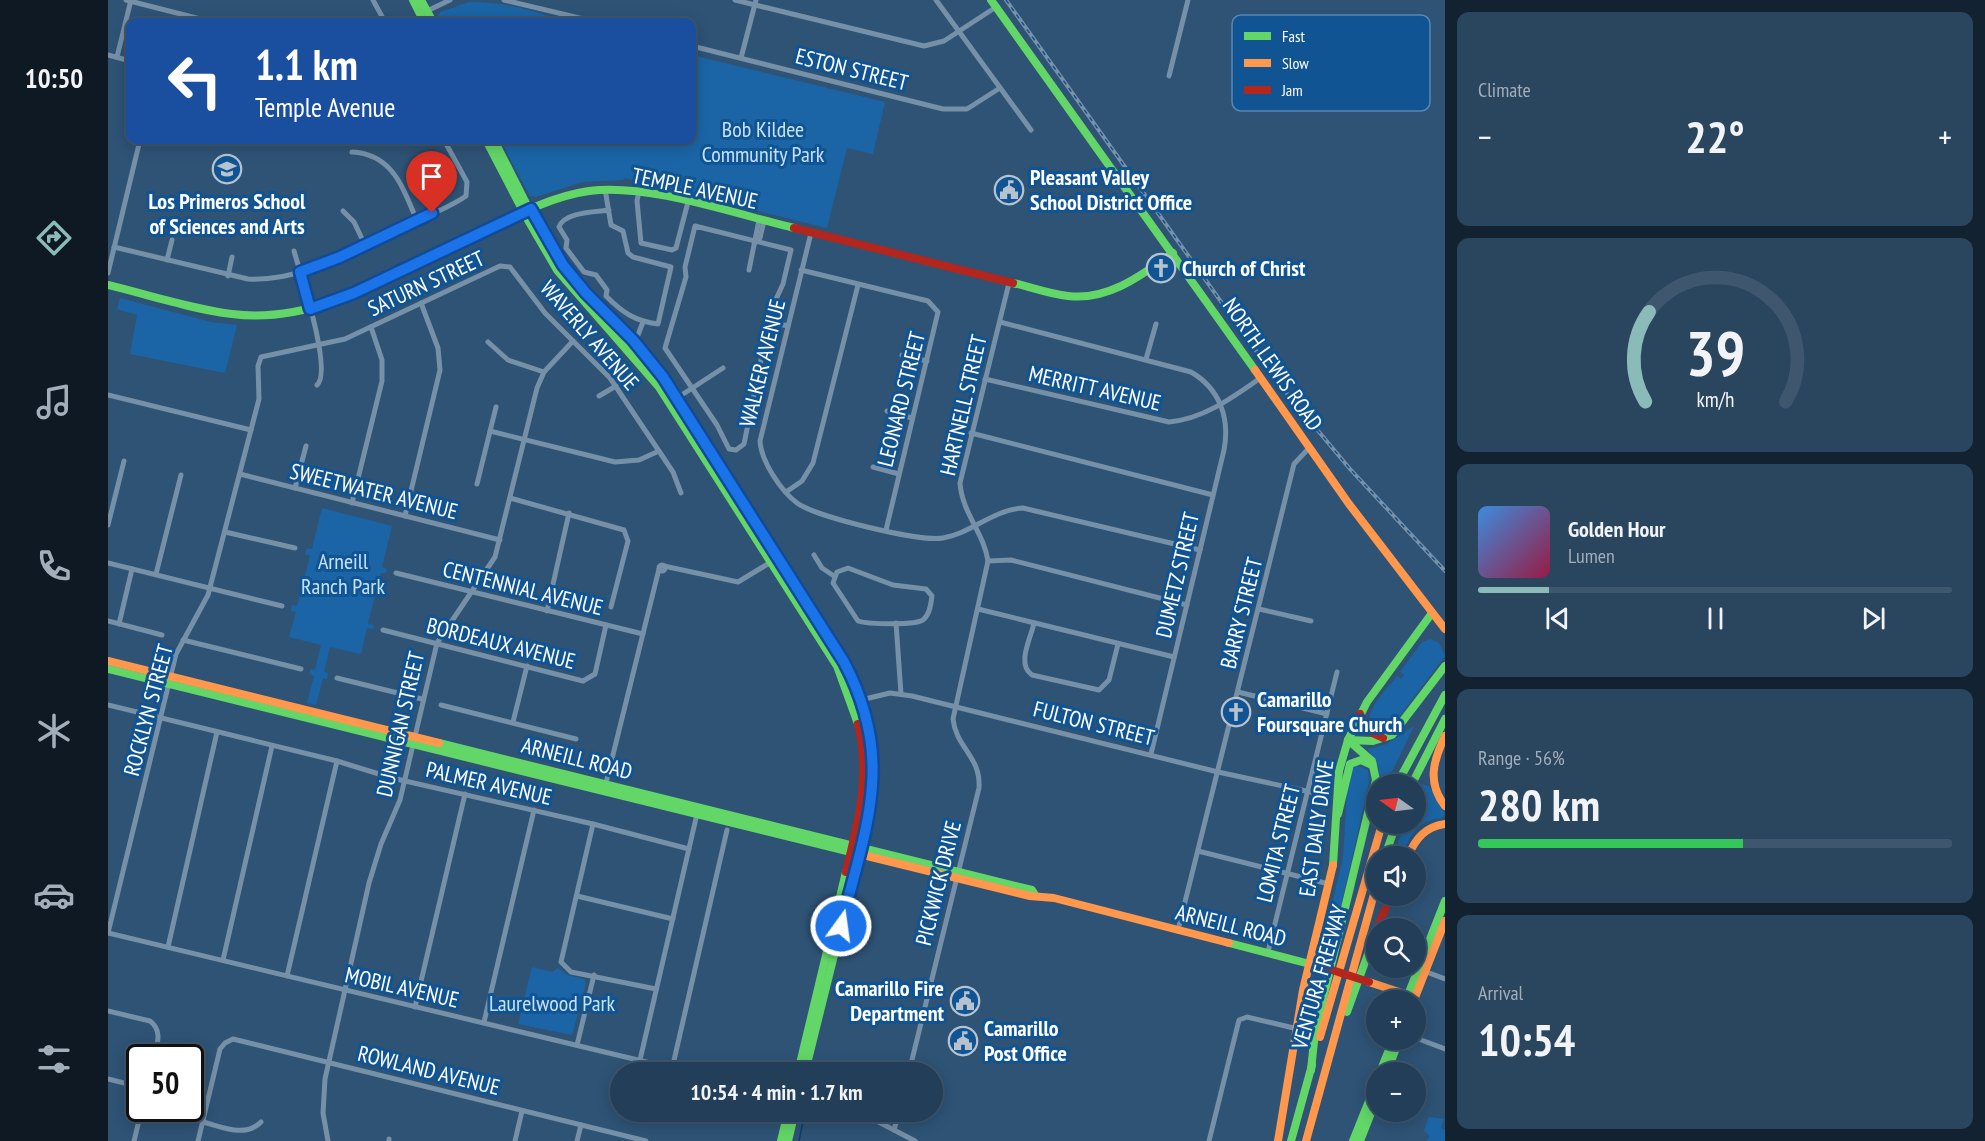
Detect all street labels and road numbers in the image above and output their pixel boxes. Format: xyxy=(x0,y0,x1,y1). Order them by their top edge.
street label: ESTON STREET xyxy=(793,42,911,97)
street label: TEMPLE AVENUE xyxy=(630,161,760,215)
street label: SATURN STREET xyxy=(363,244,489,322)
street label: WAVERLY AVENUE xyxy=(535,274,645,396)
street label: NORTH LEWIS ROAD xyxy=(1217,292,1329,436)
street label: WALKER AVENUE xyxy=(733,296,791,430)
street label: LEONARD STREET xyxy=(871,328,931,469)
street label: HARTNELL STREET xyxy=(933,332,993,478)
street label: MERRITT AVENUE xyxy=(1026,359,1164,417)
street label: SWEETWATER AVENUE xyxy=(287,457,461,525)
street label: DUMETZ STREET xyxy=(1149,509,1205,640)
street label: BARRY STREET xyxy=(1214,554,1268,672)
street label: CENTENNIAL AVENUE xyxy=(440,555,606,621)
street label: BORDEAUX AVENUE xyxy=(424,611,578,675)
street label: ROCKLYN STREET xyxy=(117,641,179,779)
street label: DUNNIGAN STREET xyxy=(370,649,430,799)
street label: FULTON STREET xyxy=(1031,694,1158,752)
street label: ARNEILL ROAD xyxy=(519,731,635,785)
street label: PALMER AVENUE xyxy=(423,755,555,811)
street label: EAST DAILY DRIVE xyxy=(1293,758,1339,898)
street label: LOMITA STREET xyxy=(1250,781,1306,905)
street label: PICKWICK DRIVE xyxy=(909,818,967,948)
street label: ARNEILL ROAD xyxy=(1173,898,1289,952)
street label: VENTURA FREEWAY xyxy=(1285,901,1353,1053)
street label: MOBIL AVENUE xyxy=(342,960,462,1014)
street label: ROWLAND AVENUE xyxy=(355,1039,503,1101)

